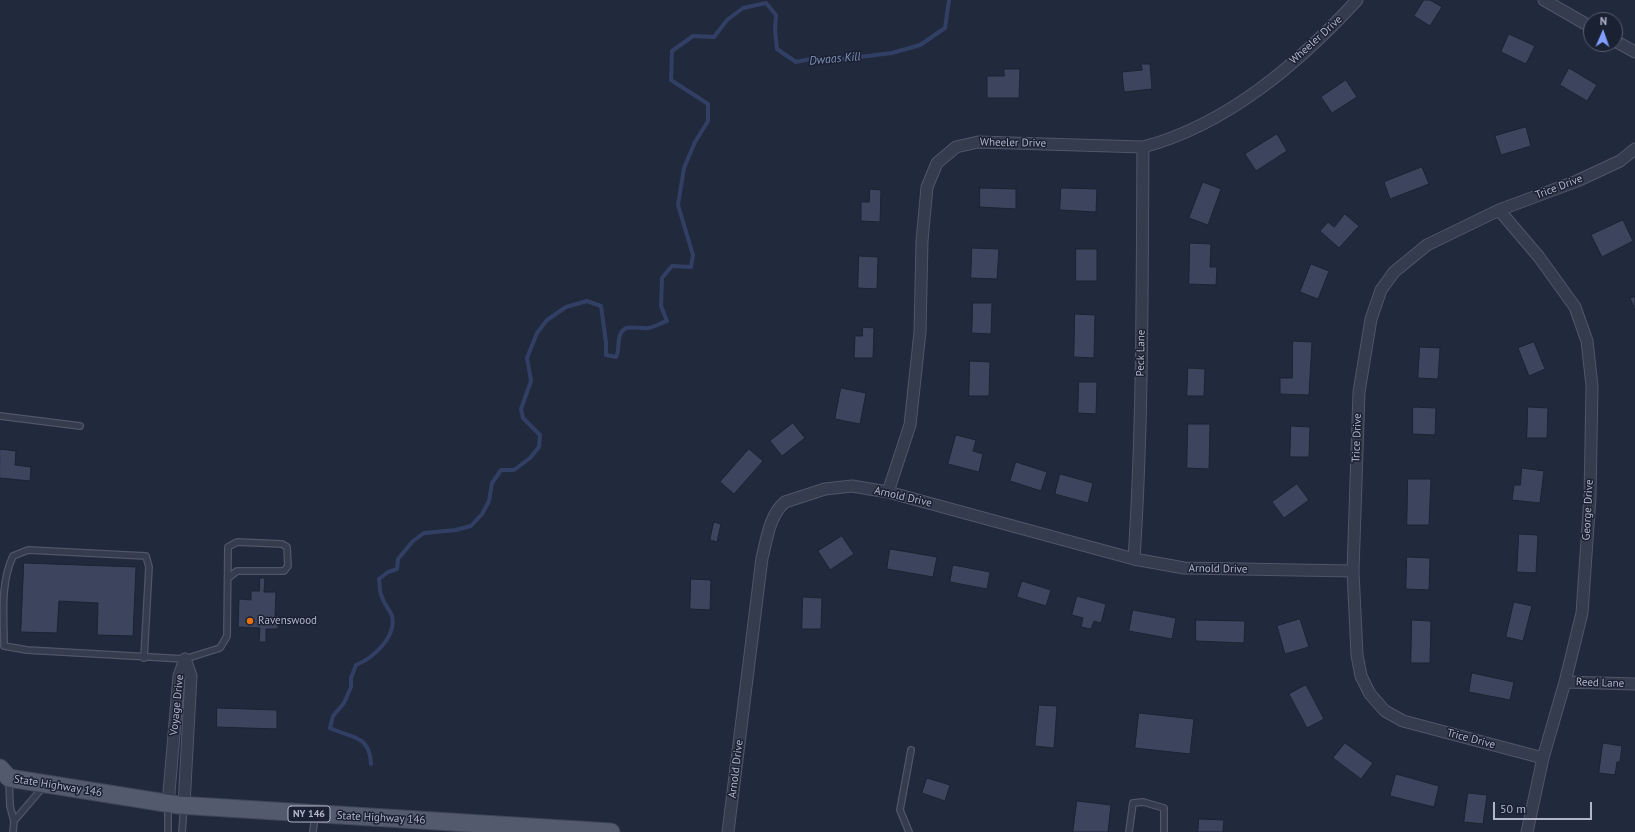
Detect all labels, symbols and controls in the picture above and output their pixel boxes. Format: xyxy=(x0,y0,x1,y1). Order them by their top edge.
north arrow xyxy=(1583,12,1623,52)
street label: Wheeler Drive xyxy=(1287,13,1345,67)
text: N xyxy=(1600,14,1607,28)
water label: Dwaas Kill xyxy=(809,50,861,68)
street label: Wheeler Drive xyxy=(980,136,1046,150)
street label: Trice Drive xyxy=(1534,172,1584,202)
street label: Peck Lane xyxy=(1134,329,1148,377)
street label: Trice Drive xyxy=(1350,413,1364,463)
street label: George Drive xyxy=(1580,479,1596,541)
street label: Arnold Drive xyxy=(873,484,933,510)
street label: Arnold Drive xyxy=(1188,562,1248,576)
place label: Ravenswood xyxy=(258,614,317,628)
marker: Ravenswood xyxy=(245,616,255,626)
street label: Voyage Drive xyxy=(167,674,187,736)
street label: Reed Lane xyxy=(1576,676,1624,690)
street label: Trice Drive xyxy=(1445,726,1497,752)
street label: Arnold Drive xyxy=(726,739,746,799)
street label: State Highway 146 xyxy=(13,773,103,799)
scale bar xyxy=(1495,794,1594,820)
text: 50 m xyxy=(1500,801,1526,816)
road number: NY 146 xyxy=(288,806,330,822)
street label: State Highway 146 xyxy=(336,809,426,827)

